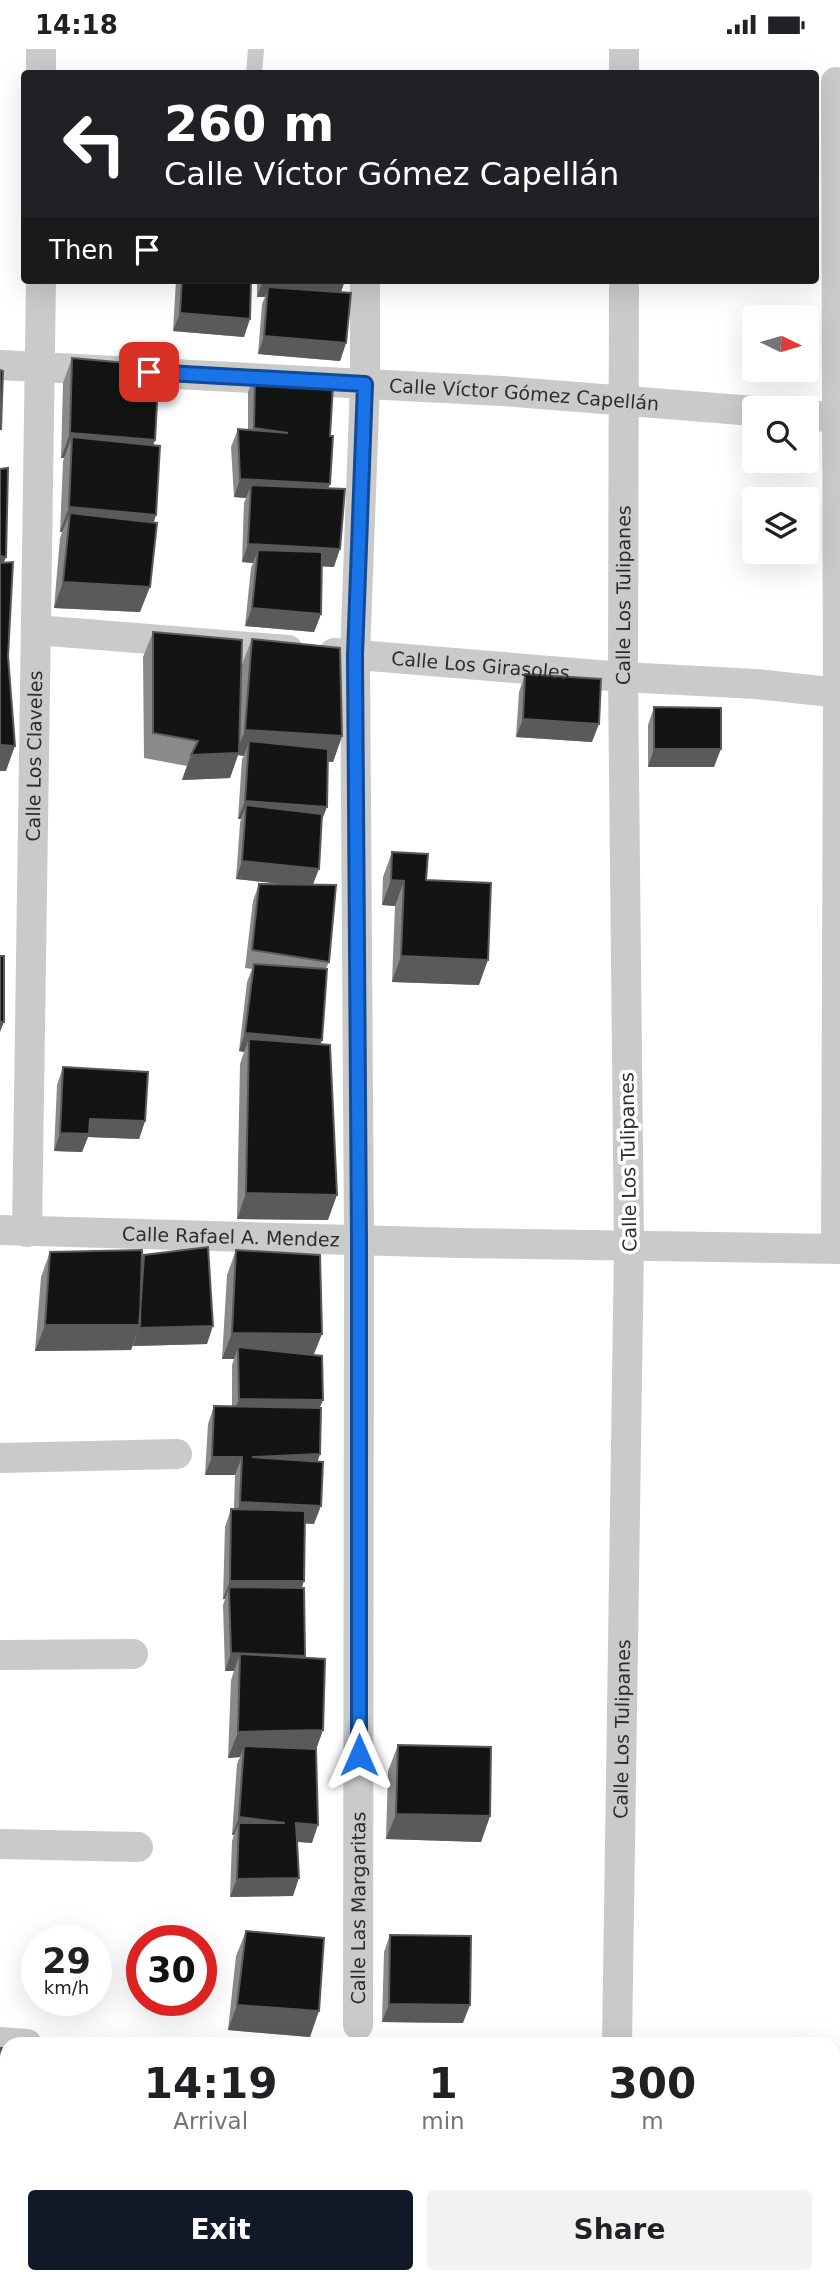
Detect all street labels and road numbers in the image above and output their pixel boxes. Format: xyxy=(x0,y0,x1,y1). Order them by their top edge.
street label: Calle Víctor Gómez Capellán xyxy=(389,374,660,414)
street label: Calle Los Tulipanes xyxy=(612,505,634,685)
street label: Calle Los Girasoles xyxy=(390,647,571,684)
street label: Calle Los Claveles xyxy=(22,670,46,842)
street label: Calle Los Tulipanes xyxy=(615,1072,641,1252)
street label: Calle Rafael A. Mendez xyxy=(122,1222,340,1251)
street label: Calle Los Tulipanes xyxy=(609,1639,634,1819)
street label: Calle Las Margaritas xyxy=(347,1812,369,2004)

